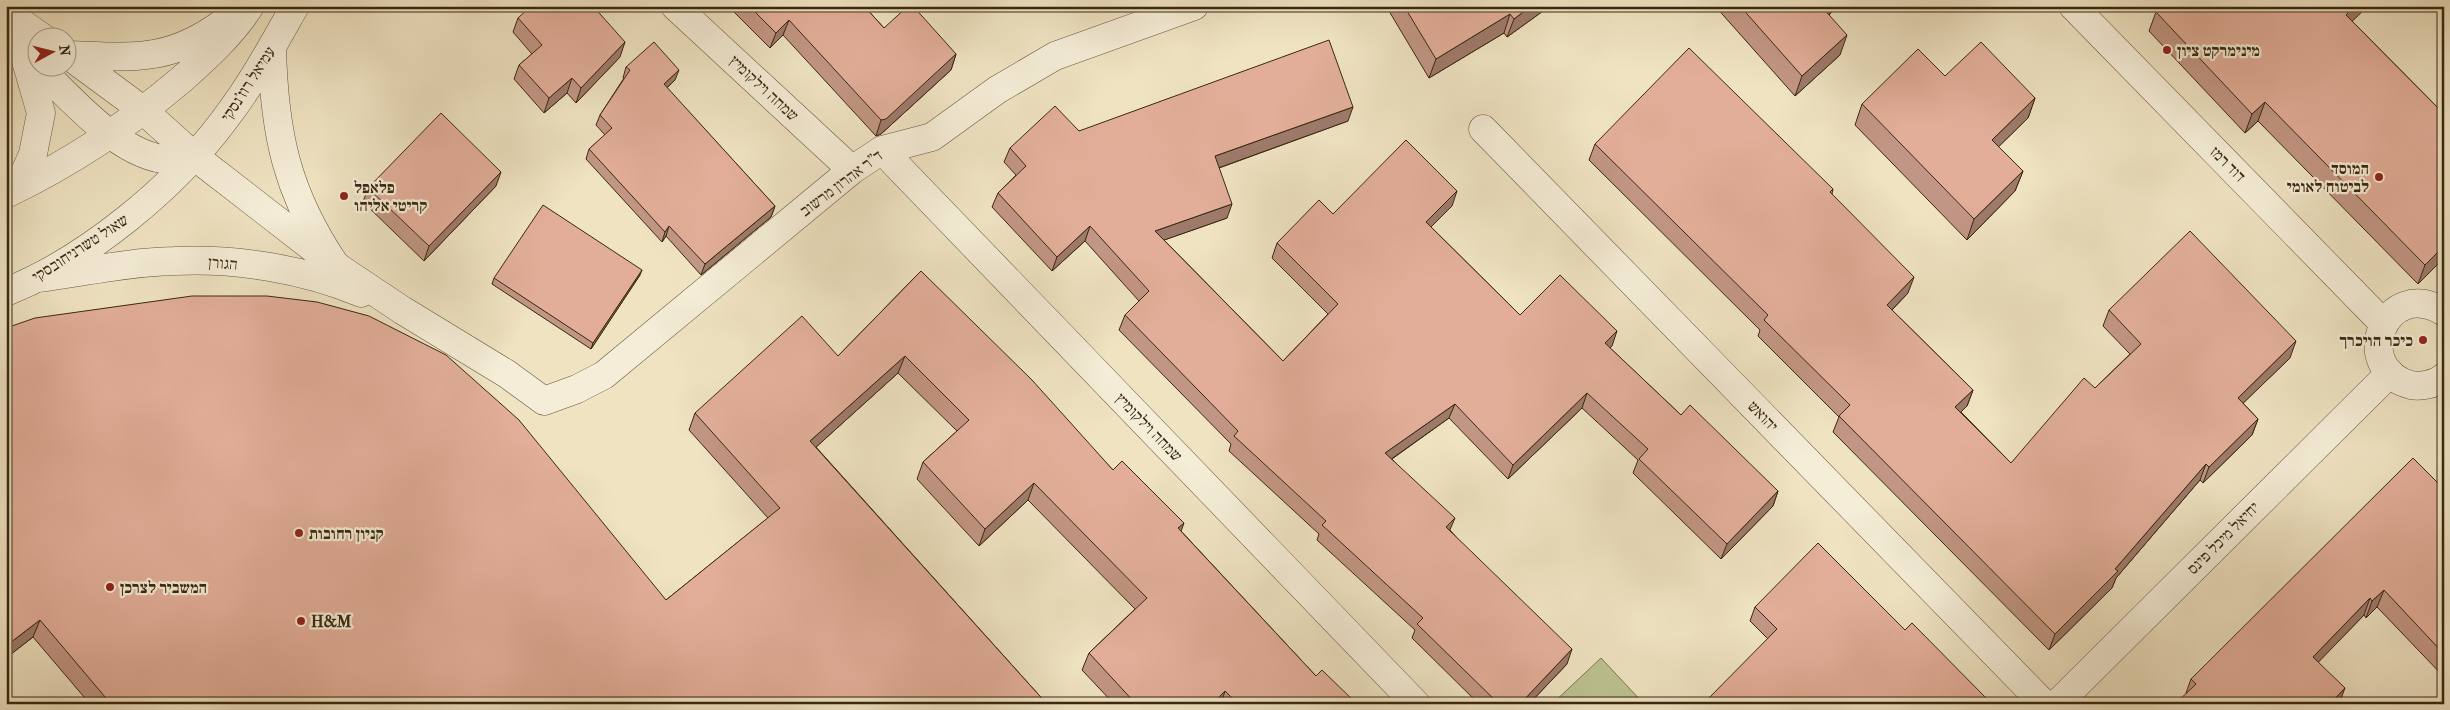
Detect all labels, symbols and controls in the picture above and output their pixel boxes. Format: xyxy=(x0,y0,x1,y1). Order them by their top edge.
north arrow xyxy=(28,28,78,78)
place label: מינימרקט ציון xyxy=(2177,41,2260,60)
street label: עמיאל רוז'נסקי xyxy=(217,43,279,125)
text: N xyxy=(55,44,74,57)
marker: מינימרקט ציון xyxy=(2161,44,2173,56)
street label: שמחה וילקומיץ xyxy=(725,51,803,125)
street label: דוד רמז xyxy=(2206,142,2250,186)
street label: ד"ר אהרון מרשוב xyxy=(796,146,886,220)
place label: המוסד לביטוח לאומי xyxy=(2287,159,2369,196)
marker: המוסד לביטוח לאומי xyxy=(2373,171,2385,183)
place label: פלאפל קריטי אליהו xyxy=(354,178,427,215)
marker: פלאפל קריטי אליהו xyxy=(338,190,350,202)
street label: שאול טשרניחובסקי xyxy=(28,210,132,286)
street label: הגורן xyxy=(207,252,239,274)
place label: כיכר הויכרך xyxy=(2339,331,2413,350)
marker: כיכר הויכרך xyxy=(2417,334,2429,346)
street label: שמחה וילקומיץ xyxy=(1112,389,1186,465)
street label: יהואש xyxy=(1744,397,1782,435)
street label: יחיאל מיכל פינס xyxy=(2183,498,2263,578)
place label: קניון רחובות xyxy=(309,524,384,543)
marker: קניון רחובות xyxy=(293,527,305,539)
place label: המשביר לצרכן xyxy=(120,578,207,597)
marker: המשביר לצרכן xyxy=(104,581,116,593)
place label: H&M xyxy=(311,612,352,631)
marker: H&M xyxy=(295,615,307,627)

